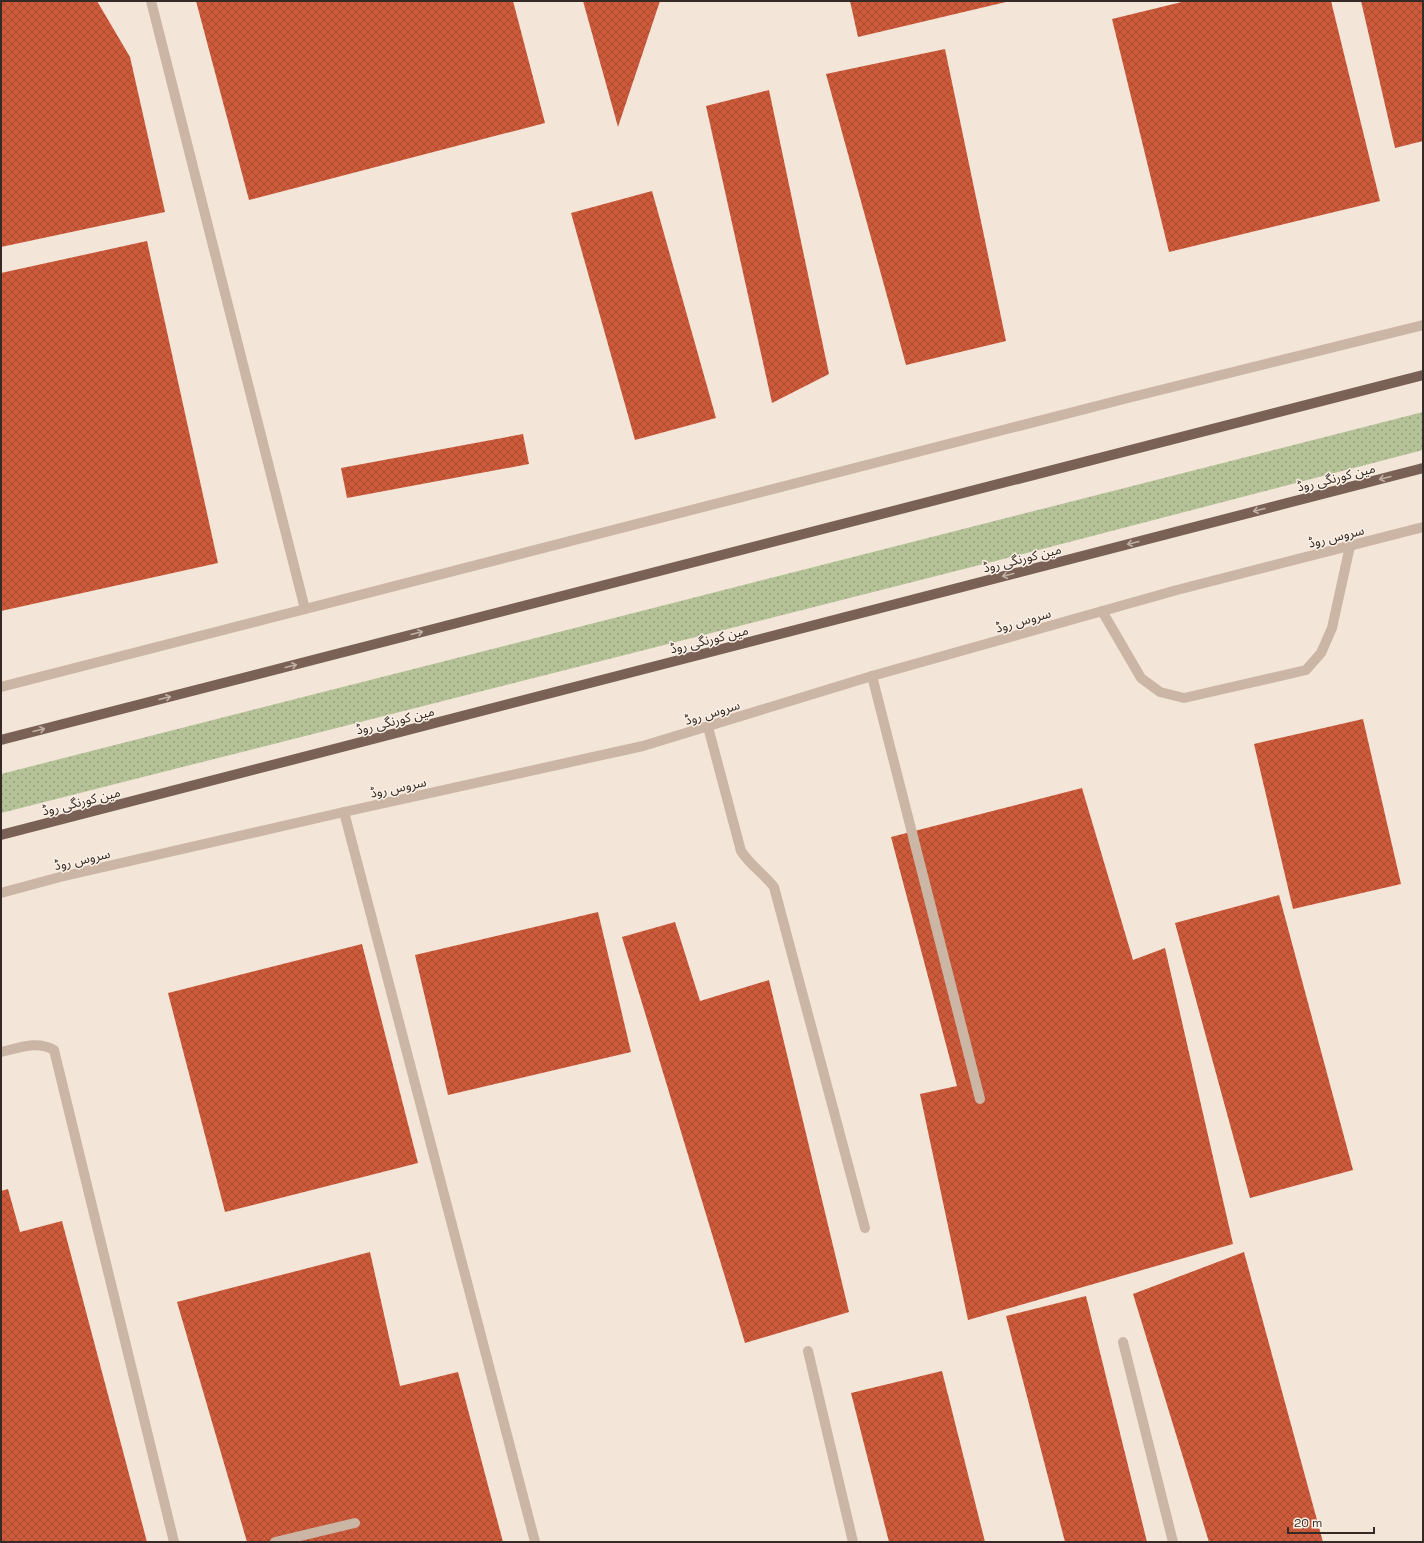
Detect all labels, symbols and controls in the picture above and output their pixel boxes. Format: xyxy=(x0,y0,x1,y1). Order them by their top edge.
street label: مین کورنگی روڈ xyxy=(1295,459,1377,495)
one-way arrow xyxy=(1379,475,1392,482)
one-way arrow xyxy=(1253,507,1266,515)
street label: سروس روڈ xyxy=(1306,521,1366,552)
street label: مین کورنگی روڈ xyxy=(981,540,1063,576)
one-way arrow xyxy=(1127,540,1140,547)
one-way arrow xyxy=(1001,572,1014,580)
street label: سروس روڈ xyxy=(993,604,1053,637)
street label: مین کورنگی روڈ xyxy=(668,621,750,657)
one-way arrow xyxy=(410,629,423,637)
one-way arrow xyxy=(284,661,297,669)
one-way arrow xyxy=(158,694,171,701)
street label: سروس روڈ xyxy=(682,696,742,729)
street label: مین کورنگی روڈ xyxy=(354,702,436,738)
one-way arrow xyxy=(32,726,45,733)
street label: سروس روڈ xyxy=(368,773,428,802)
street label: مین کورنگی روڈ xyxy=(40,783,122,819)
street label: سروس روڈ xyxy=(52,845,112,874)
scale bar xyxy=(1288,1509,1374,1535)
text: 20 m xyxy=(1294,1515,1322,1531)

